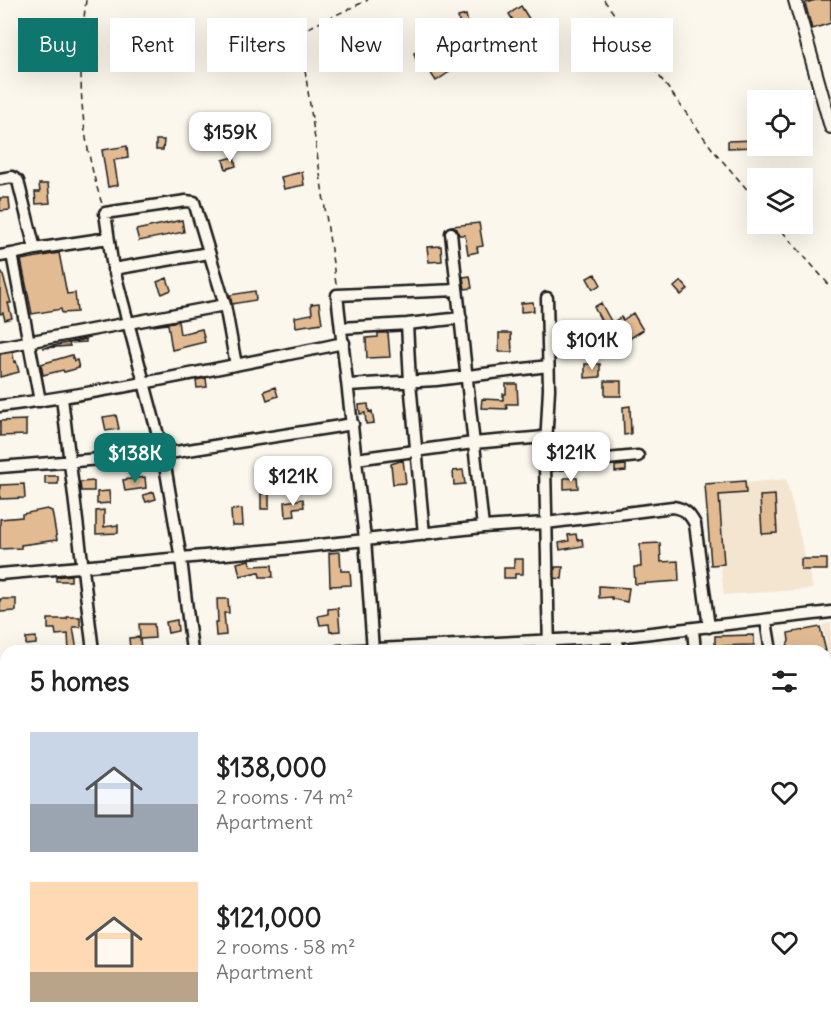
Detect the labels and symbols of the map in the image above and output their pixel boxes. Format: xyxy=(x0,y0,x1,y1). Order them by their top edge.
pin: $159K xyxy=(188,112,272,163)
pin: $101K xyxy=(550,320,634,371)
pin: $121K xyxy=(529,432,613,483)
pin: $138K xyxy=(93,433,177,484)
pin: $121K xyxy=(251,456,335,507)

